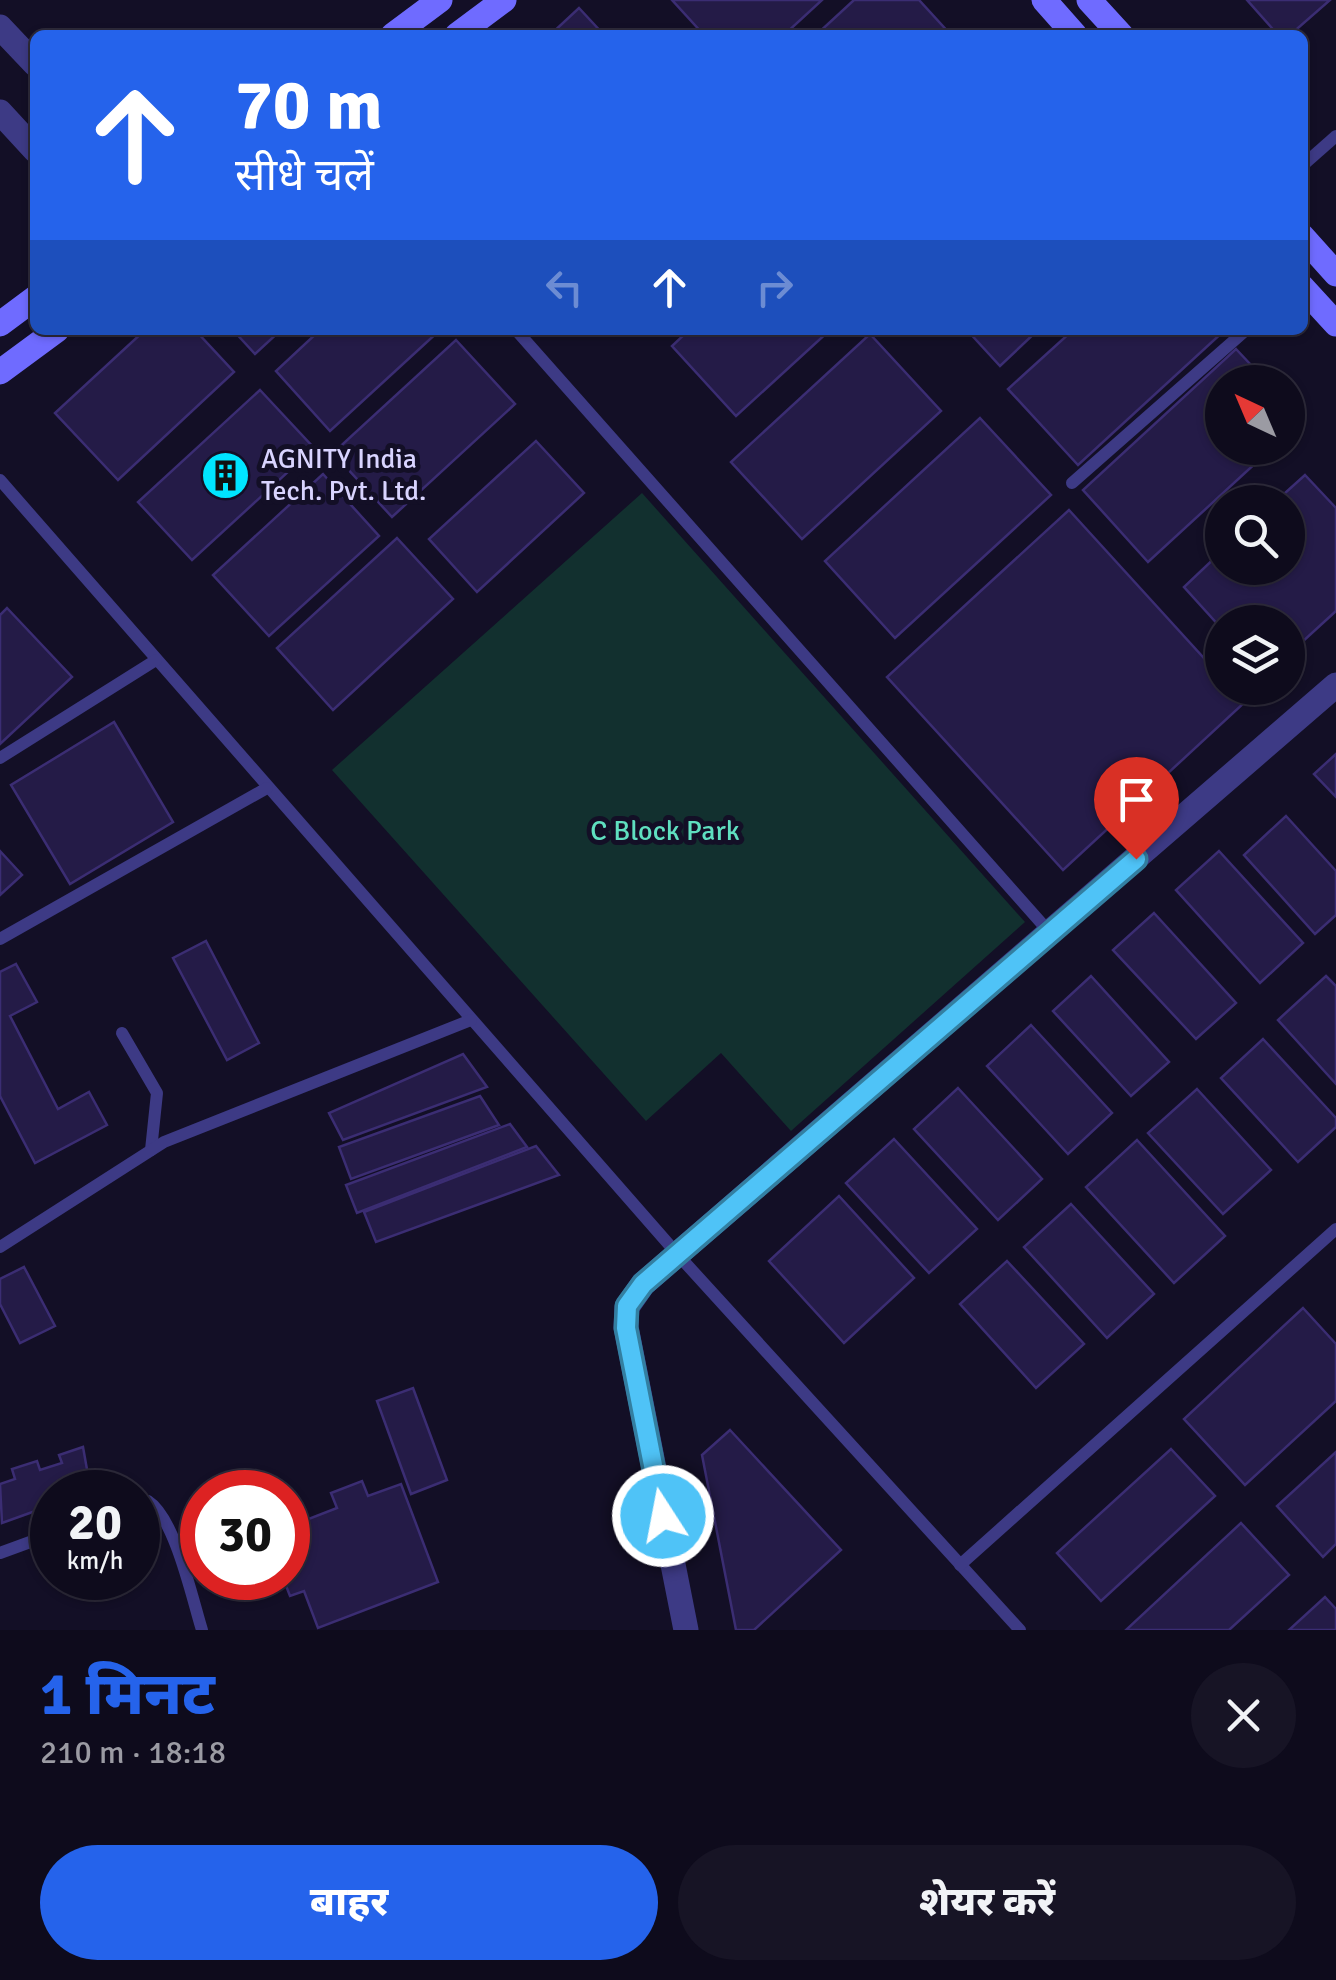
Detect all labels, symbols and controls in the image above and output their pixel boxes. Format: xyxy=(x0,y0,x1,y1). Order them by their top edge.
text: 70 m xyxy=(235,62,383,148)
icon: ahead xyxy=(70,70,200,200)
text: सीधे चलें xyxy=(235,148,374,203)
icon: left xyxy=(537,260,592,315)
icon: ahead xyxy=(642,260,697,315)
icon: right xyxy=(747,260,802,315)
north arrow xyxy=(1205,365,1305,465)
map controls xyxy=(1205,365,1305,705)
place label: AGNITY India Tech. Pvt. Ltd. xyxy=(261,442,426,508)
building icon: AGNITY India Tech. Pvt. Ltd. xyxy=(200,449,252,501)
button: search xyxy=(1205,485,1305,585)
button: layers xyxy=(1205,605,1305,705)
pin xyxy=(1094,757,1179,860)
icon: arrive xyxy=(1109,772,1164,827)
park label: C Block Park xyxy=(590,814,740,848)
position arrow xyxy=(611,1464,715,1568)
speed limit sign: 30 xyxy=(180,1470,310,1600)
text: 20 xyxy=(68,1492,122,1554)
text: km/h xyxy=(67,1545,123,1576)
text: 1 मिनट xyxy=(40,1658,215,1732)
button: close xyxy=(1191,1663,1296,1768)
text: 210 m · 18:18 xyxy=(40,1733,226,1772)
button: बाहर xyxy=(40,1845,658,1960)
button: शेयर करें xyxy=(678,1845,1296,1960)

